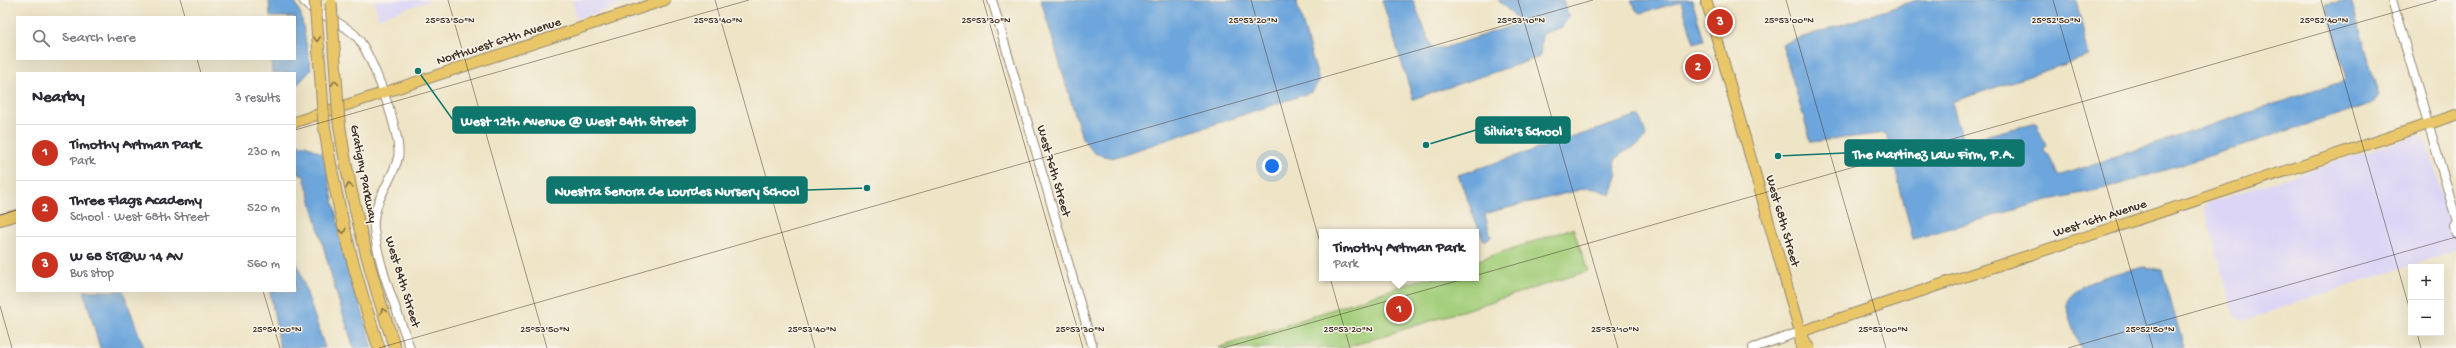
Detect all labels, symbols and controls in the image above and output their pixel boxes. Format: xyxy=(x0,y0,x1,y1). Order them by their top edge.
pin: 3 xyxy=(1707,7,1733,37)
text: 25°53'50"N xyxy=(425,15,475,27)
street label: Northwest 67th Avenue xyxy=(435,15,563,69)
text: 25°53'40"N xyxy=(694,15,743,27)
text: 25°53'30"N xyxy=(961,15,1011,27)
text: 25°53'20"N xyxy=(1229,15,1278,27)
text: 25°53'10"N xyxy=(1497,15,1545,27)
text: 25°53'00"N xyxy=(1764,15,1814,27)
text: 25°52'50"N xyxy=(2032,15,2081,27)
text: 25°52'40"N xyxy=(2300,15,2349,27)
search box xyxy=(16,16,296,60)
icon: search xyxy=(30,27,52,49)
text: Search here xyxy=(62,29,136,47)
one-way arrow xyxy=(313,36,322,42)
pin: 2 xyxy=(1685,52,1711,82)
one-way arrow xyxy=(331,80,340,86)
text: Nearby xyxy=(32,88,85,108)
text: 3 results xyxy=(235,91,280,106)
callout: West 12th Avenue @ West 84th Street xyxy=(453,107,695,133)
text: West 12th Avenue @ West 84th Street xyxy=(460,114,688,131)
callout: Silvia's School xyxy=(1476,117,1570,143)
street label: Gratigny Parkway xyxy=(346,124,380,225)
street label: West 76th Street xyxy=(1033,124,1074,220)
text: Silvia's School xyxy=(1484,124,1562,141)
text: Timothy Artman Park xyxy=(70,136,201,154)
callout: The Martinez Law Firm, P.A. xyxy=(1845,140,2024,166)
text: 1 xyxy=(42,145,48,160)
text: 230 m xyxy=(247,145,280,160)
text: The Martinez Law Firm, P.A. xyxy=(1852,147,2015,164)
text: Park xyxy=(70,154,95,169)
your location xyxy=(1262,156,1282,176)
street label: West 68th Street xyxy=(1762,173,1803,270)
callout: Nuestra Senora de Lourdes Nursery School xyxy=(547,177,807,203)
one-way arrow xyxy=(346,182,354,189)
text: Nuestra Senora de Lourdes Nursery School xyxy=(555,184,799,201)
text: Three Flags Academy xyxy=(70,192,202,210)
street label: West 16th Avenue xyxy=(2051,197,2149,241)
text: 2 xyxy=(42,201,48,216)
text: 520 m xyxy=(247,201,280,216)
text: School · West 68th Street xyxy=(70,210,209,225)
one-way arrow xyxy=(339,228,347,235)
popup xyxy=(1319,229,1479,281)
street label: West 84th Street xyxy=(381,235,423,331)
text: Timothy Artman Park xyxy=(1333,239,1465,257)
text: W 68 ST@W 14 AV xyxy=(70,248,183,266)
text: 3 xyxy=(42,257,48,272)
text: 560 m xyxy=(247,257,280,272)
text: Park xyxy=(1333,257,1358,272)
map controls xyxy=(2408,264,2444,336)
button: + xyxy=(2408,264,2444,300)
text: Bus stop xyxy=(70,266,114,281)
pin: 1 xyxy=(1386,294,1412,324)
button: − xyxy=(2408,300,2444,336)
one-way arrow xyxy=(379,308,388,315)
text: 25°54'00"N xyxy=(252,324,302,336)
text: 25°53'50"N xyxy=(520,324,570,336)
text: 25°53'40"N xyxy=(788,324,837,336)
text: 25°53'30"N xyxy=(1055,324,1105,336)
text: 25°53'20"N xyxy=(1324,324,1373,336)
text: 25°53'10"N xyxy=(1591,324,1639,336)
text: 25°53'00"N xyxy=(1858,324,1908,336)
text: 25°52'50"N xyxy=(2126,324,2175,336)

